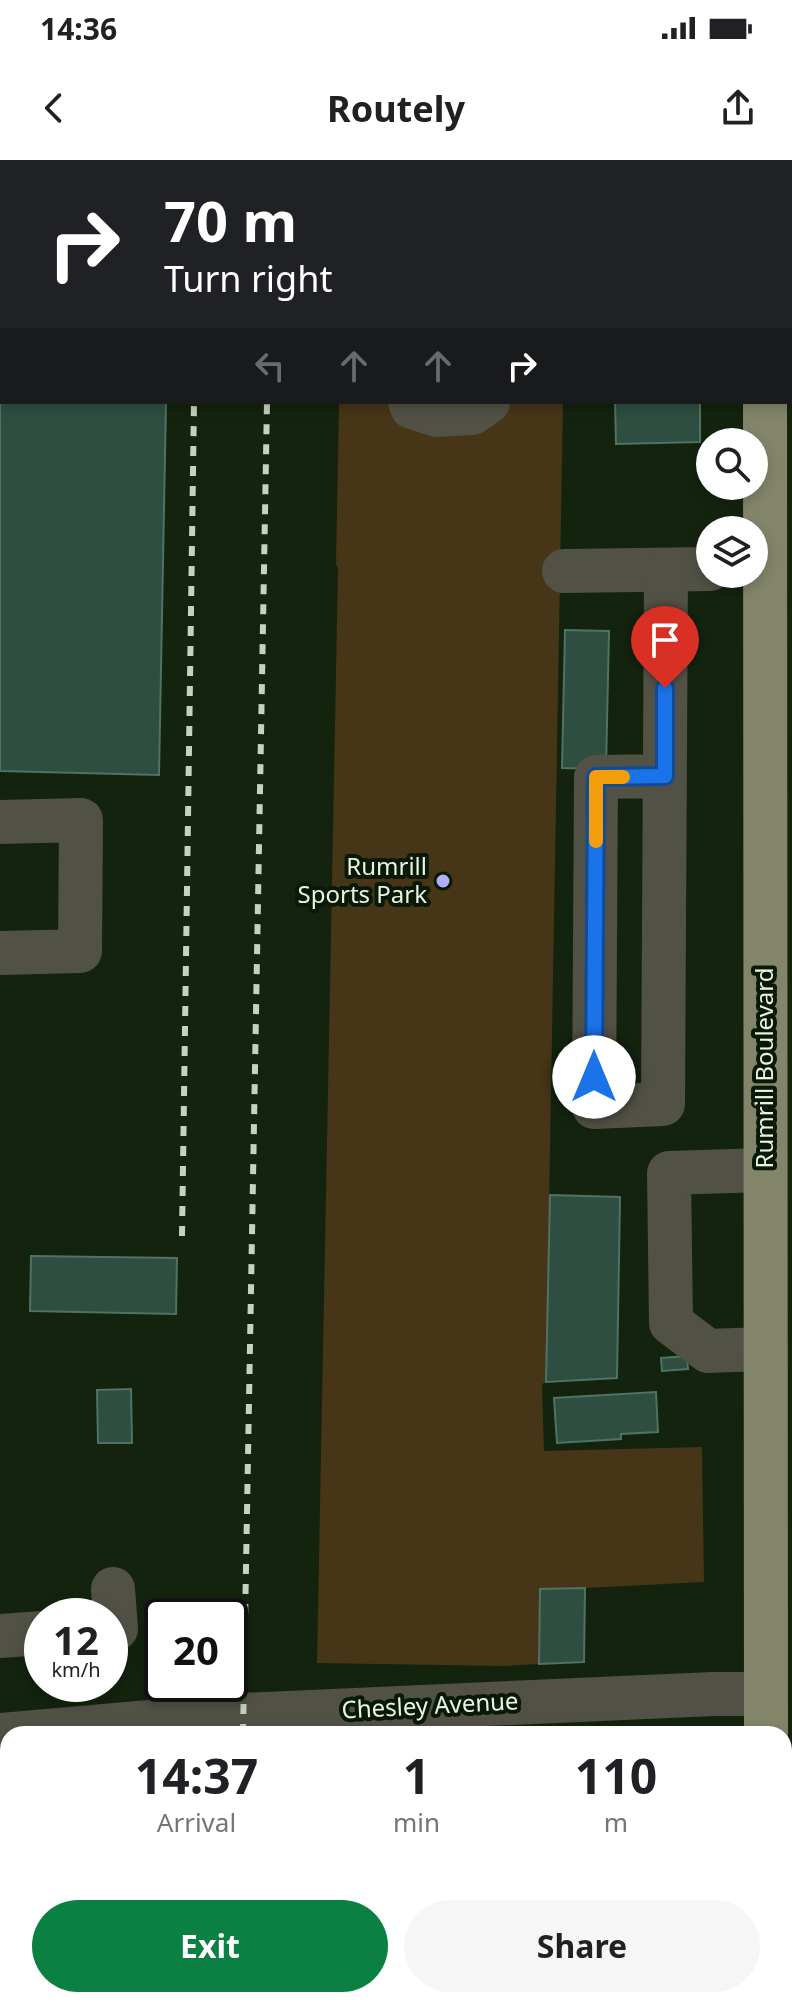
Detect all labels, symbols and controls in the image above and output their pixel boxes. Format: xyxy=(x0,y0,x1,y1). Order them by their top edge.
text: 14:36 xyxy=(40,8,117,49)
text: Routely xyxy=(327,84,465,133)
icon: back xyxy=(32,86,76,130)
icon: share xyxy=(716,86,760,130)
text: 70 m xyxy=(164,182,297,258)
icon: right xyxy=(32,192,136,296)
text: Turn right xyxy=(164,254,332,303)
icon: left xyxy=(248,344,292,388)
icon: ahead xyxy=(332,344,376,388)
icon: ahead xyxy=(416,344,460,388)
icon: right xyxy=(500,344,544,388)
map controls xyxy=(696,428,768,588)
button: search xyxy=(696,428,768,500)
button: layers xyxy=(696,516,768,588)
pin xyxy=(631,606,699,688)
icon: arrive xyxy=(643,618,687,662)
place label: Rumrill Sports Park xyxy=(298,849,427,910)
marker: Rumrill Sports Park xyxy=(434,872,452,890)
street label: Rumrill Boulevard xyxy=(747,968,780,1168)
position arrow xyxy=(552,1035,636,1119)
speed limit sign: 20 xyxy=(144,1598,248,1702)
text: 12 xyxy=(53,1612,99,1667)
text: km/h xyxy=(51,1656,101,1683)
street label: Chesley Avenue xyxy=(341,1683,519,1726)
text: 14:37 xyxy=(135,1743,258,1808)
text: 1 xyxy=(403,1743,430,1808)
text: 110 xyxy=(575,1743,657,1808)
text: Arrival xyxy=(157,1804,236,1840)
text: min xyxy=(393,1804,440,1840)
text: m xyxy=(604,1804,628,1840)
button: Exit xyxy=(32,1900,388,1992)
button: Share xyxy=(404,1900,760,1992)

